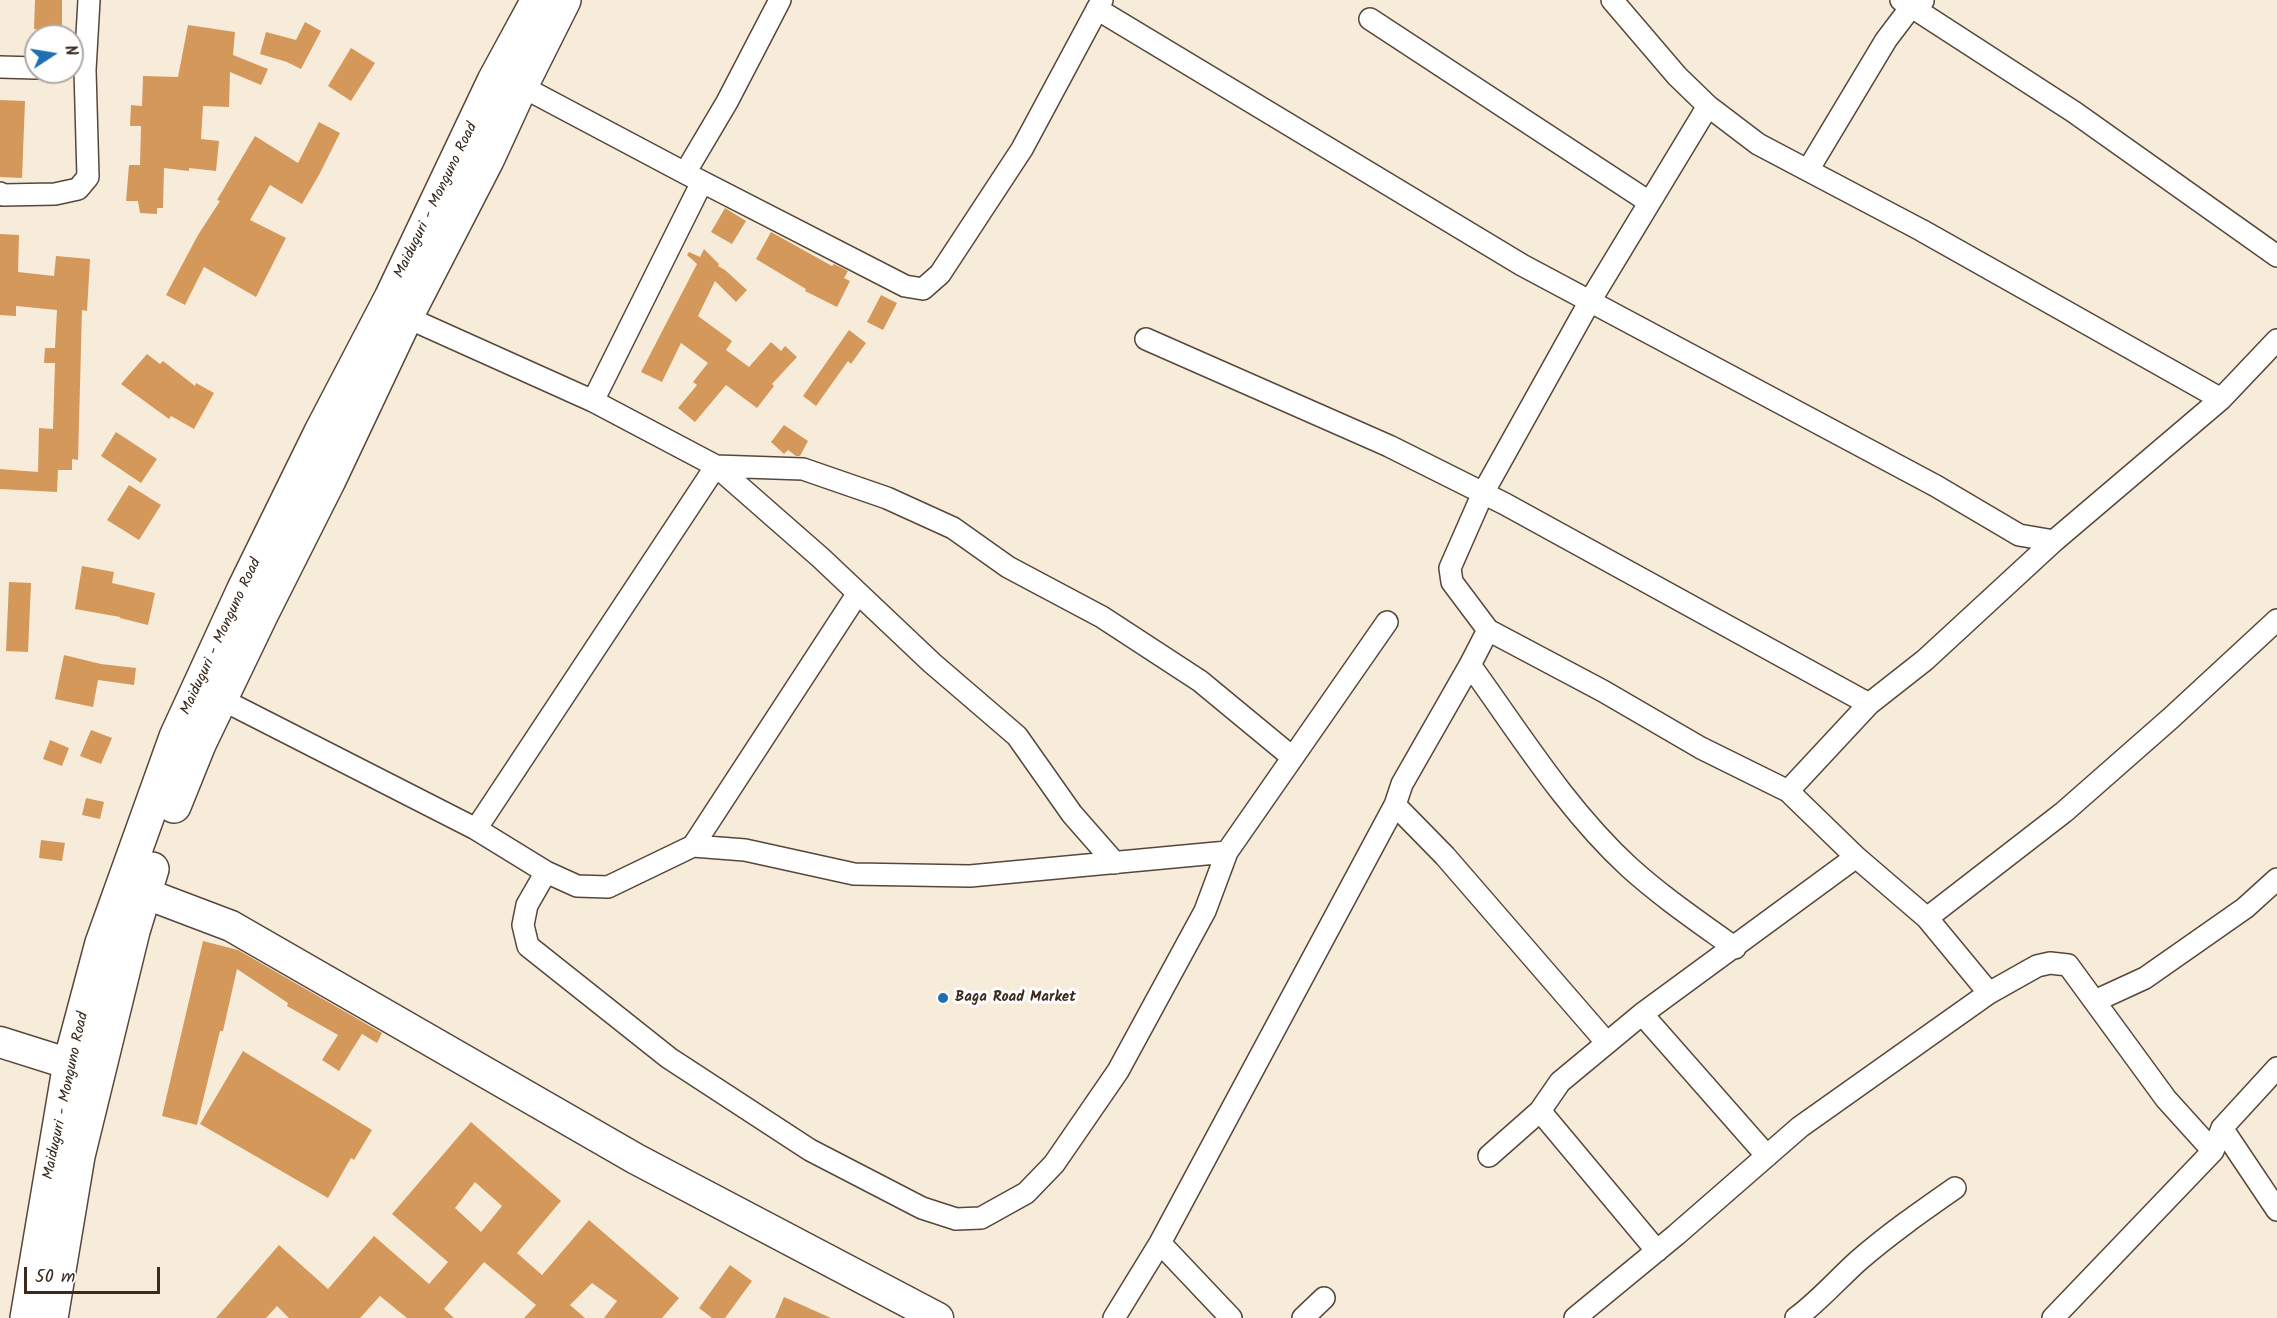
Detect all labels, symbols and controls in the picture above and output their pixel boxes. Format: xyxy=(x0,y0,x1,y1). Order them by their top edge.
north arrow xyxy=(24,24,84,84)
text: N xyxy=(57,43,83,58)
street label: Maiduguri - Monguno Road xyxy=(391,120,483,282)
street label: Maiduguri - Monguno Road xyxy=(178,556,266,718)
place label: Baga Road Market xyxy=(955,989,1076,1007)
marker: Baga Road Market xyxy=(936,991,950,1005)
street label: Maiduguri - Monguno Road xyxy=(40,1011,94,1181)
scale bar xyxy=(27,1255,164,1293)
text: 50 m xyxy=(35,1263,75,1292)

